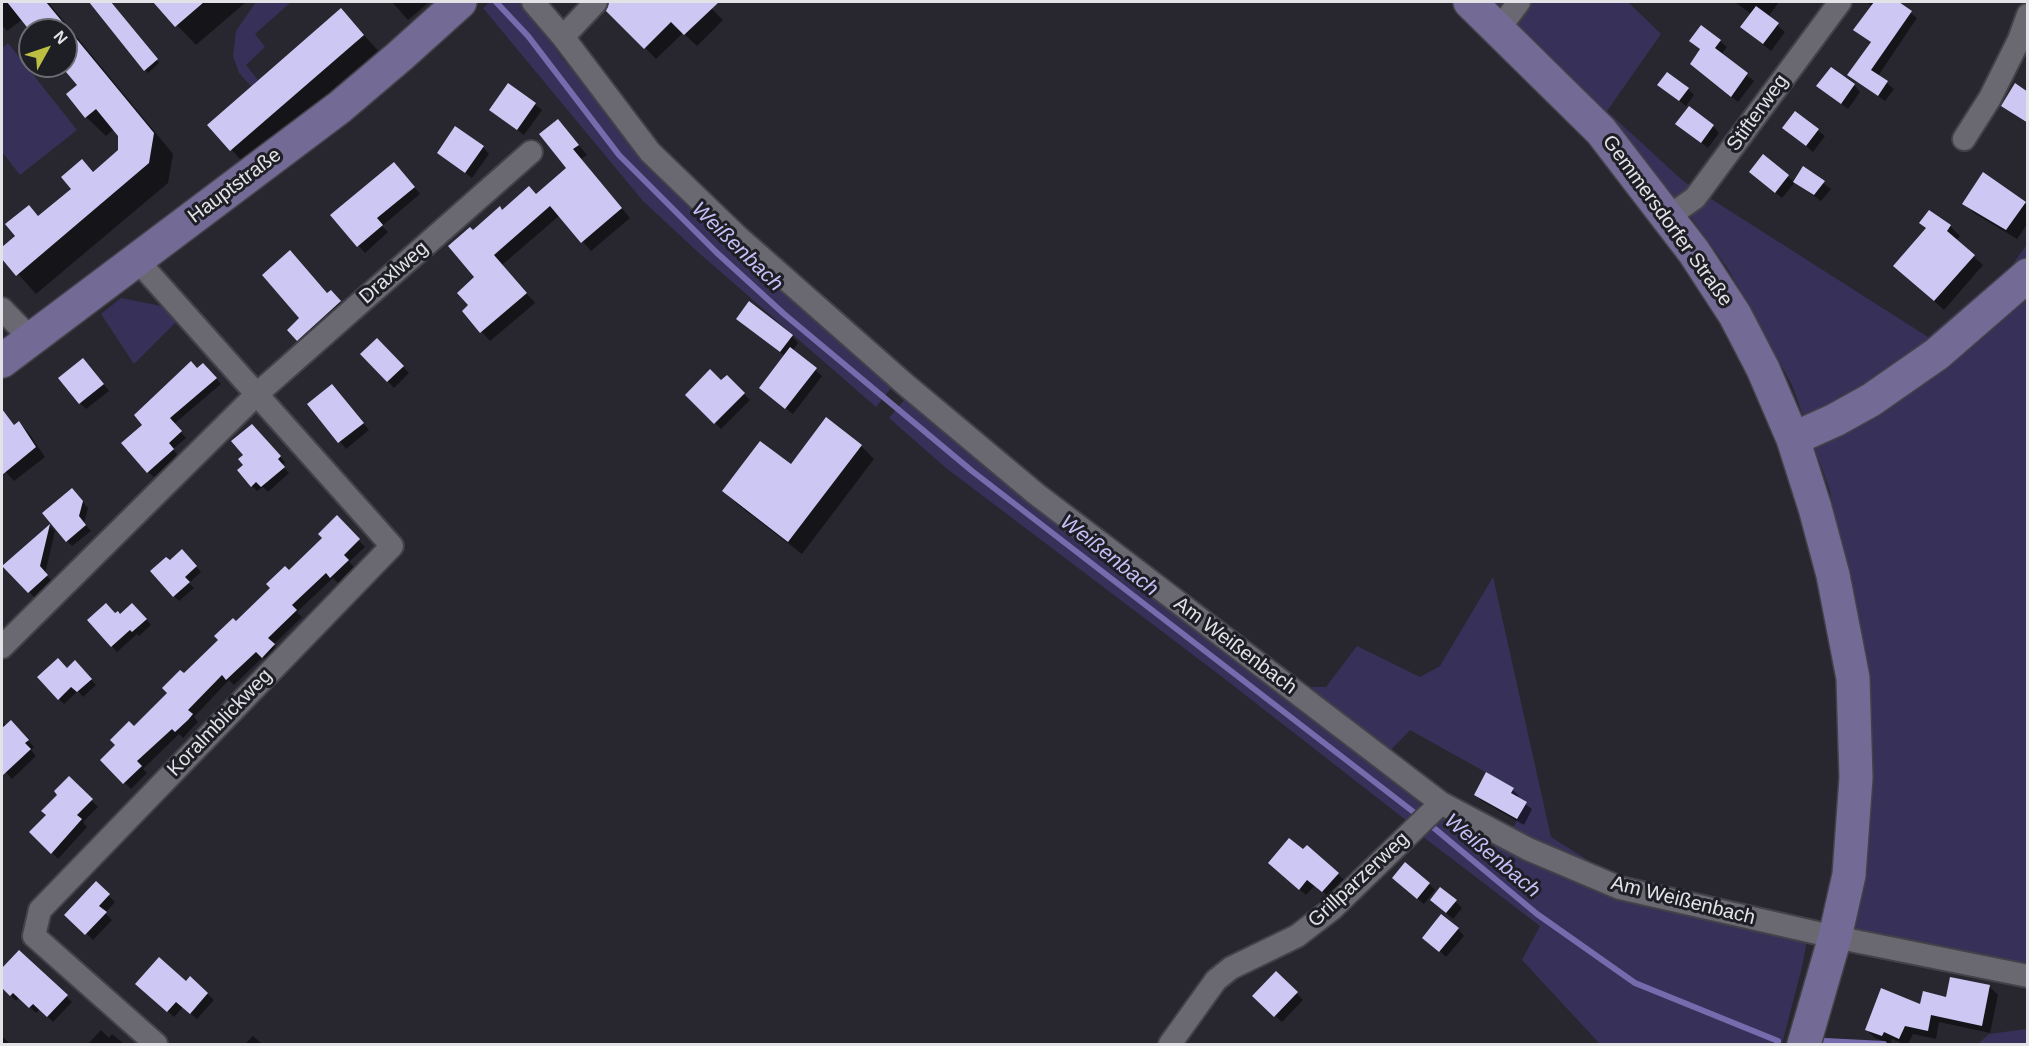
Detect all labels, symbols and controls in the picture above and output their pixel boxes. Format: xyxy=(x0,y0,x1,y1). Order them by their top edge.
north arrow xyxy=(18,18,78,78)
text: N xyxy=(50,28,71,47)
street label: Stifterweg xyxy=(1722,70,1794,156)
street label: Gemmersdorfer Straße xyxy=(1597,131,1737,311)
street label: Hauptstraße xyxy=(184,143,286,229)
water label: Weißenbach xyxy=(686,197,788,297)
street label: Draxlweg xyxy=(355,237,433,309)
water label: Weißenbach xyxy=(1055,510,1163,602)
street label: Am Weißenbach xyxy=(1169,592,1301,700)
street label: Koralmblickweg xyxy=(163,664,277,782)
water label: Weißenbach xyxy=(1439,809,1545,903)
street label: Grillparzerweg xyxy=(1304,827,1414,933)
street label: Am Weißenbach xyxy=(1609,872,1757,930)

